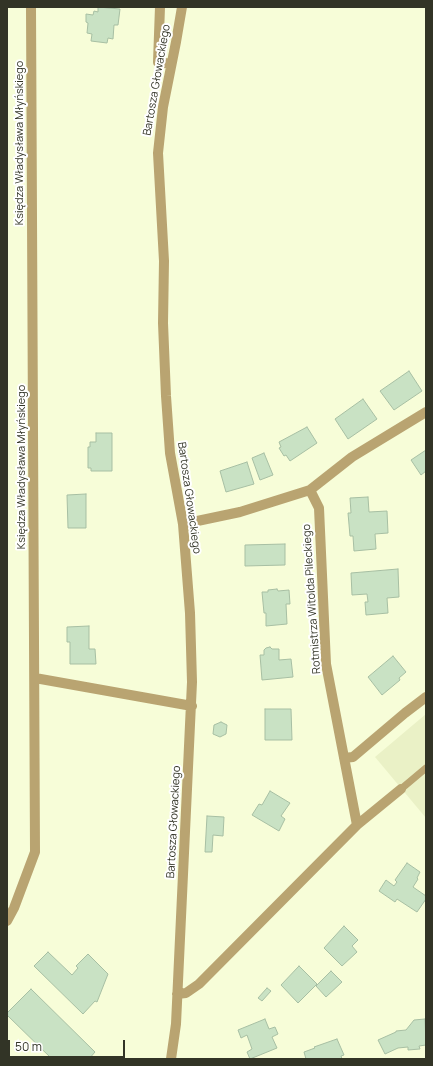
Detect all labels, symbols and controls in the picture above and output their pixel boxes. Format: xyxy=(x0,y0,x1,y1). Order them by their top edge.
street label: Bartosza Głowackiego xyxy=(141,23,173,137)
street label: Księdza Władysława Młyńskiego xyxy=(13,61,27,225)
street label: Księdza Władysława Młyńskiego xyxy=(15,385,29,549)
street label: Bartosza Głowackiego xyxy=(175,441,203,555)
street label: Rotmistrza Witolda Pileckiego xyxy=(300,524,324,674)
street label: Bartosza Głowackiego xyxy=(164,765,184,879)
scale bar xyxy=(10,1032,127,1058)
text: 50 m xyxy=(15,1038,42,1055)

